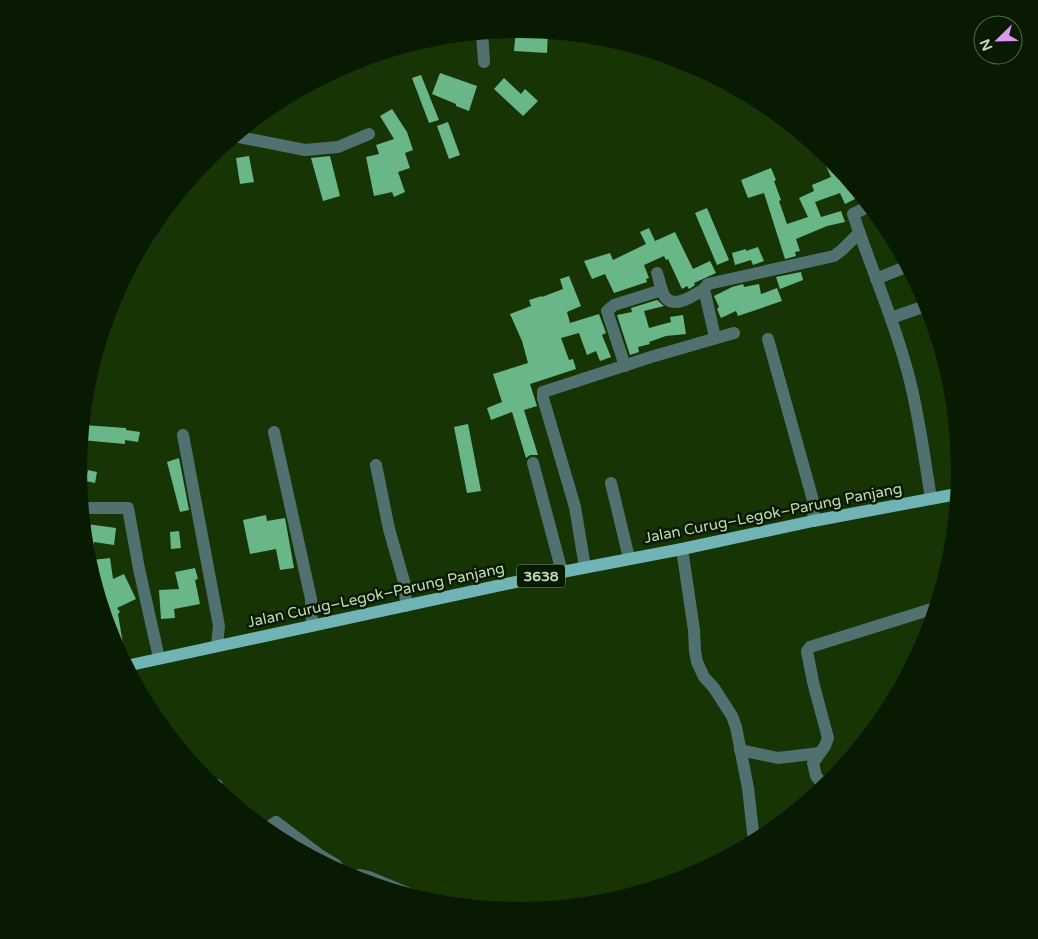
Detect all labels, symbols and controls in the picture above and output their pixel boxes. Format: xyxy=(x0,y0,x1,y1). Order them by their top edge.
north arrow xyxy=(973,15,1023,65)
text: N xyxy=(976,36,997,53)
street label: Jalan Curug–Legok–Parung Panjang xyxy=(643,479,903,547)
street label: Jalan Curug–Legok–Parung Panjang xyxy=(246,559,506,631)
road number: 3638 xyxy=(517,564,565,588)

